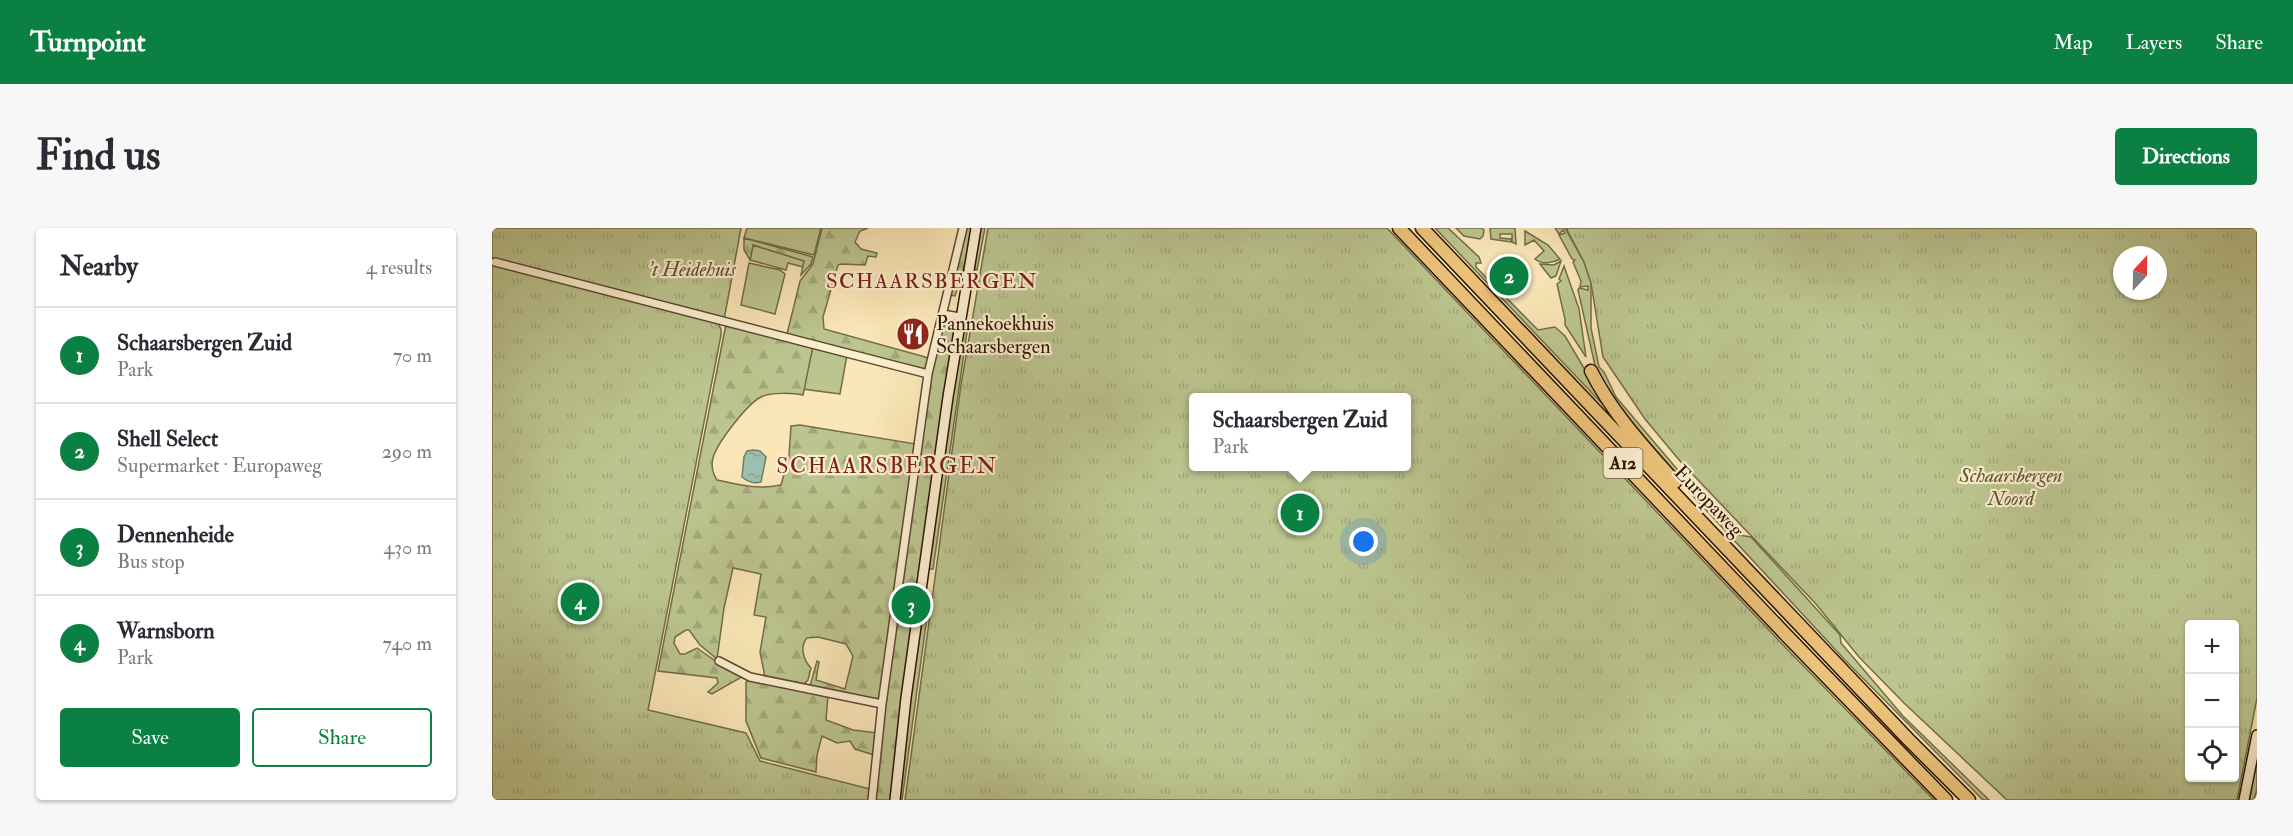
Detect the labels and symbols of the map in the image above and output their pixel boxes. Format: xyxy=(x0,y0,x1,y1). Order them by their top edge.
north arrow xyxy=(2113,246,2167,300)
pin: 2 xyxy=(1490,254,1528,298)
park label: 't Heidehuis xyxy=(648,257,736,282)
district label: SCHAARSBERGEN xyxy=(826,268,1038,295)
place label: Pannekoekhuis Schaarsbergen xyxy=(936,311,1054,359)
restaurant icon: Pannekoekhuis Schaarsbergen xyxy=(895,316,931,352)
road number: A12 xyxy=(1604,448,1642,478)
district label: SCHAARSBERGEN xyxy=(776,452,998,480)
street label: Europaweg xyxy=(1668,460,1750,544)
park label: Schaarsbergen Noord xyxy=(1958,463,2063,511)
pin: 1 xyxy=(1280,490,1320,536)
your location xyxy=(1349,527,1378,556)
pin: 4 xyxy=(560,580,599,625)
pin: 3 xyxy=(892,582,930,628)

